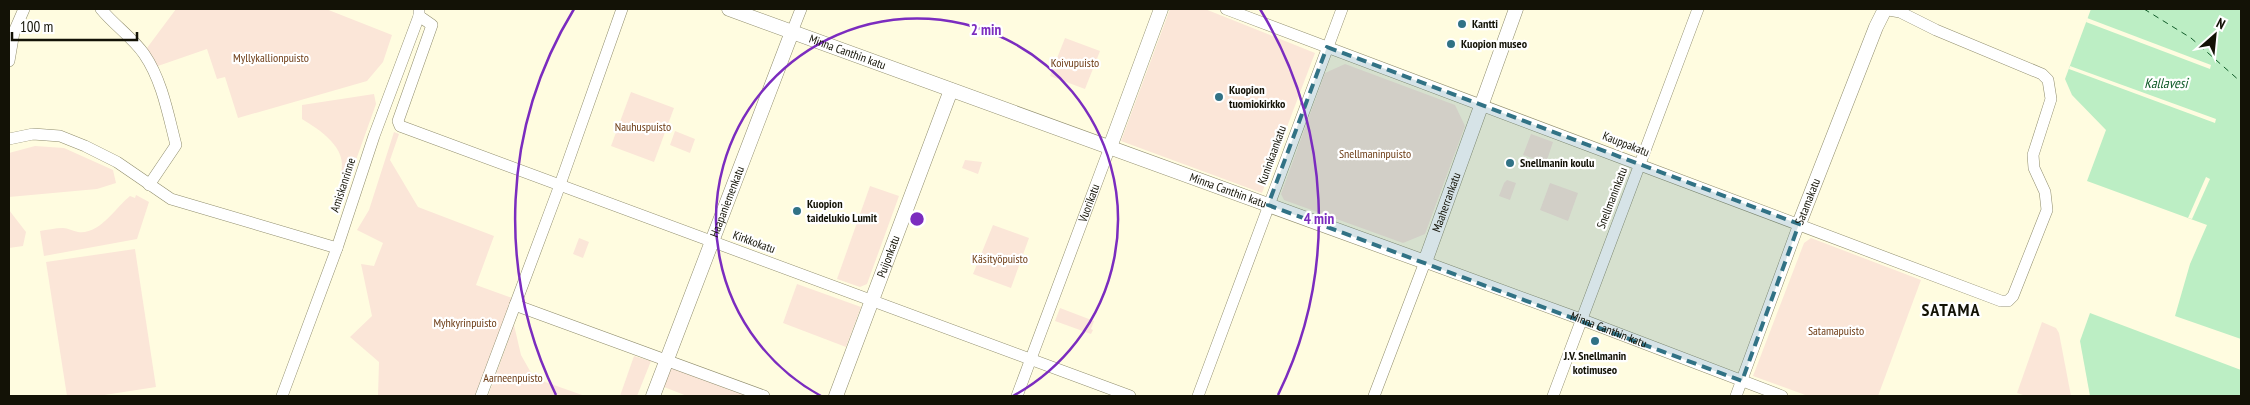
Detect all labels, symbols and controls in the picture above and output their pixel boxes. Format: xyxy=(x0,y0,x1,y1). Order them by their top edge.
scale bar xyxy=(12,10,138,42)
north arrow xyxy=(2190,10,2240,60)
text: N xyxy=(2213,14,2228,33)
place label: Kantti xyxy=(1472,16,1498,31)
text: 100 m xyxy=(20,17,53,36)
marker: Kantti xyxy=(1456,18,1468,30)
text: 2 min xyxy=(971,20,1001,39)
street label: Minna Canthin katu xyxy=(807,31,888,72)
place label: Kuopion museo xyxy=(1461,36,1528,51)
marker: Kuopion museo xyxy=(1445,38,1457,50)
park label: Myllykallionpuisto xyxy=(233,50,309,65)
park label: Koivupuisto xyxy=(1051,55,1099,70)
water label: Kallavesi xyxy=(2144,74,2190,92)
place label: Kuopion tuomiokirkko xyxy=(1229,82,1286,111)
marker: Kuopion tuomiokirkko xyxy=(1213,91,1225,103)
park label: Nauhuspuisto xyxy=(615,119,671,134)
street label: Kuninkaankatu xyxy=(1254,123,1289,186)
street label: Kauppakatu xyxy=(1601,128,1652,159)
park label: Snellmaninpuisto xyxy=(1339,146,1411,161)
place label: Snellmanin koulu xyxy=(1520,155,1594,170)
street label: Amiskanrinne xyxy=(327,156,358,214)
marker: Snellmanin koulu xyxy=(1504,157,1516,169)
street label: Haapaniemenkatu xyxy=(706,164,747,239)
street label: Snellmaninkatu xyxy=(1593,165,1630,231)
street label: Minna Canthin katu xyxy=(1188,169,1269,211)
street label: Maaherrankatu xyxy=(1428,170,1464,234)
street label: Satamakatu xyxy=(1791,176,1823,227)
street label: Vuorikatu xyxy=(1074,182,1103,225)
place label: Kuopion taidelukio Lumit xyxy=(807,196,877,225)
marker: Kuopion taidelukio Lumit xyxy=(791,205,803,217)
text: 4 min xyxy=(1304,209,1334,228)
centre of rings xyxy=(908,210,926,228)
street label: Kirkkokatu xyxy=(731,227,777,256)
street label: Puijonkatu xyxy=(873,233,903,280)
park label: Käsityöpuisto xyxy=(972,251,1028,266)
district label: SATAMA xyxy=(1921,298,1981,321)
street label: Minna Canthin katu xyxy=(1568,308,1649,351)
park label: Myhkyrinpuisto xyxy=(433,315,497,330)
park label: Satamapuisto xyxy=(1808,323,1864,338)
marker: J.V. Snellmanin kotimuseo xyxy=(1589,335,1601,347)
place label: J.V. Snellmanin kotimuseo xyxy=(1563,348,1626,377)
park label: Aarneenpuisto xyxy=(483,370,543,385)

